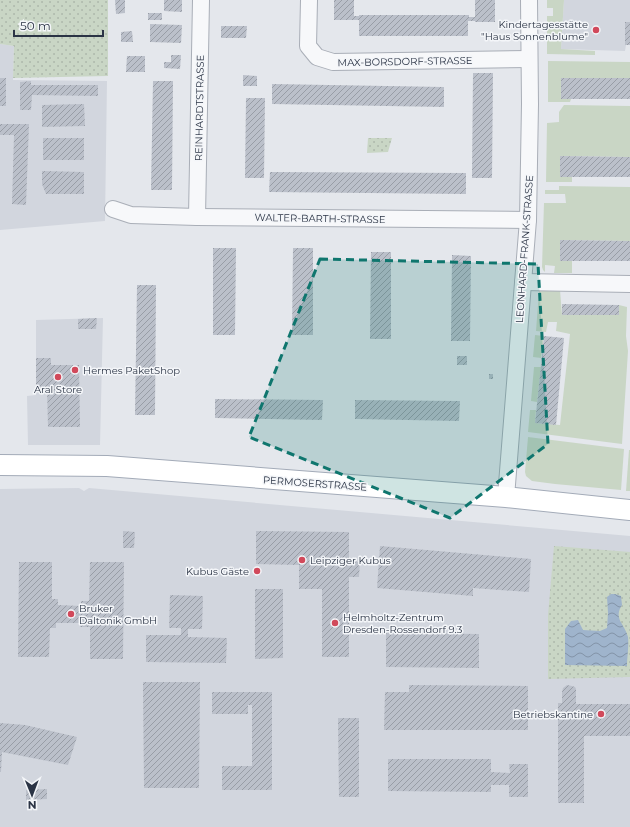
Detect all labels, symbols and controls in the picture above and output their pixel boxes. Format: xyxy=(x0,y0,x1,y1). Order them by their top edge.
scale bar xyxy=(14,12,103,38)
text: 50 m xyxy=(20,18,51,33)
place label: Kindertagesstätte "Haus Sonnenblume" xyxy=(481,18,588,43)
marker: Kindertagesstätte "Haus Sonnenblume" xyxy=(591,25,601,35)
street label: REINHARDTSTRASSE xyxy=(192,54,207,161)
street label: MAX-BORSDORF-STRASSE xyxy=(337,54,473,69)
street label: LEONHARD-FRANK-STRASSE xyxy=(513,174,536,323)
street label: WALTER-BARTH-STRASSE xyxy=(254,211,386,226)
place label: Hermes PaketShop xyxy=(83,364,180,377)
marker: Hermes PaketShop xyxy=(70,365,80,375)
marker: Aral Store xyxy=(53,372,63,382)
place label: Aral Store xyxy=(34,383,82,396)
street label: PERMOSERSTRASSE xyxy=(263,473,368,494)
place label: Leipziger Kubus xyxy=(310,554,391,567)
marker: Leipziger Kubus xyxy=(297,555,307,565)
place label: Kubus Gäste xyxy=(186,565,249,578)
marker: Kubus Gäste xyxy=(252,566,262,576)
place label: Bruker Daltonik GmbH xyxy=(79,602,157,627)
marker: Bruker Daltonik GmbH xyxy=(66,609,76,619)
place label: Helmholtz-Zentrum Dresden-Rossendorf 9.3 xyxy=(343,611,463,636)
marker: Helmholtz-Zentrum Dresden-Rossendorf 9.3 xyxy=(330,618,340,628)
place label: Betriebskantine xyxy=(513,708,593,721)
marker: Betriebskantine xyxy=(596,709,606,719)
north arrow xyxy=(12,775,52,815)
text: N xyxy=(28,798,37,812)

